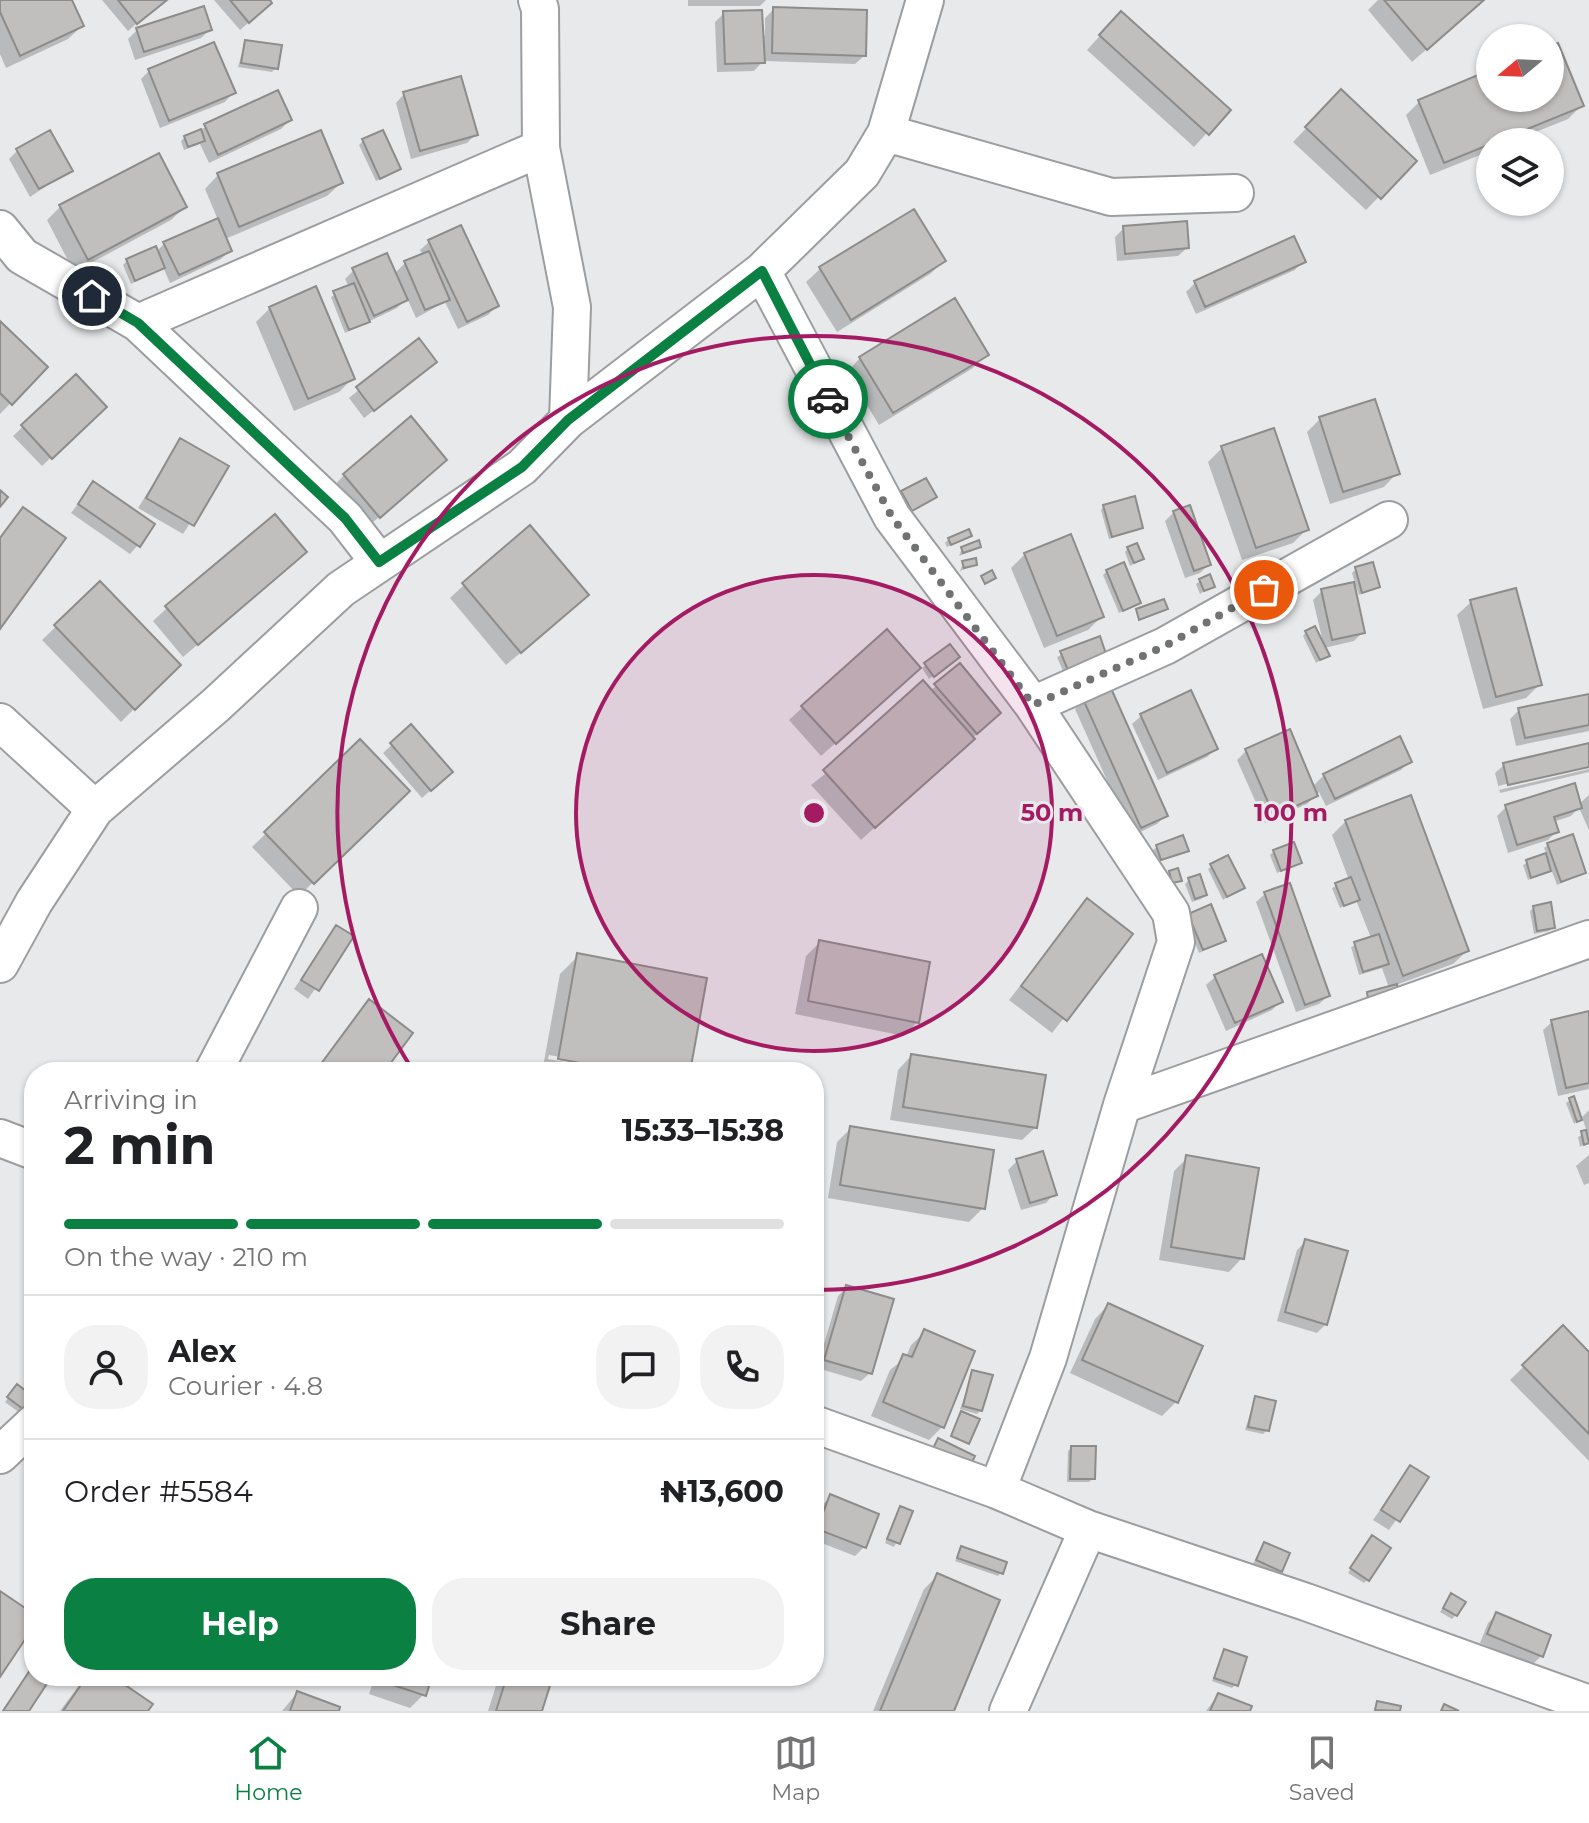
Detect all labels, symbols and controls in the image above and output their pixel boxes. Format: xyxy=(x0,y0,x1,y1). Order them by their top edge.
north arrow xyxy=(1476,24,1564,112)
map controls xyxy=(1476,24,1564,216)
button: layers xyxy=(1476,128,1564,216)
pin xyxy=(58,262,126,330)
icon: home xyxy=(70,274,114,318)
courier xyxy=(788,359,868,439)
icon: car xyxy=(806,377,850,421)
pin xyxy=(1230,556,1298,624)
icon: bag xyxy=(1242,568,1286,612)
text: 50 m xyxy=(1021,798,1083,827)
text: 100 m xyxy=(1254,798,1328,827)
centre of rings xyxy=(800,799,828,827)
text: Arriving in xyxy=(64,1084,198,1116)
text: 15:33–15:38 xyxy=(622,1112,784,1149)
text: 2 min xyxy=(64,1114,216,1177)
text: On the way · 210 m xyxy=(64,1241,308,1273)
button: person xyxy=(64,1325,148,1409)
button: chat xyxy=(596,1325,680,1409)
button: phone xyxy=(700,1325,784,1409)
text: Alex xyxy=(168,1333,236,1370)
text: Courier · 4.8 xyxy=(168,1370,323,1402)
text: Order #5584 xyxy=(64,1473,253,1510)
text: ₦13,600 xyxy=(660,1473,784,1510)
button: Help xyxy=(64,1578,416,1670)
button: Share xyxy=(432,1578,784,1670)
tab: Home xyxy=(234,1731,303,1806)
tab: Map xyxy=(771,1731,820,1806)
tab: Saved xyxy=(1289,1731,1355,1806)

